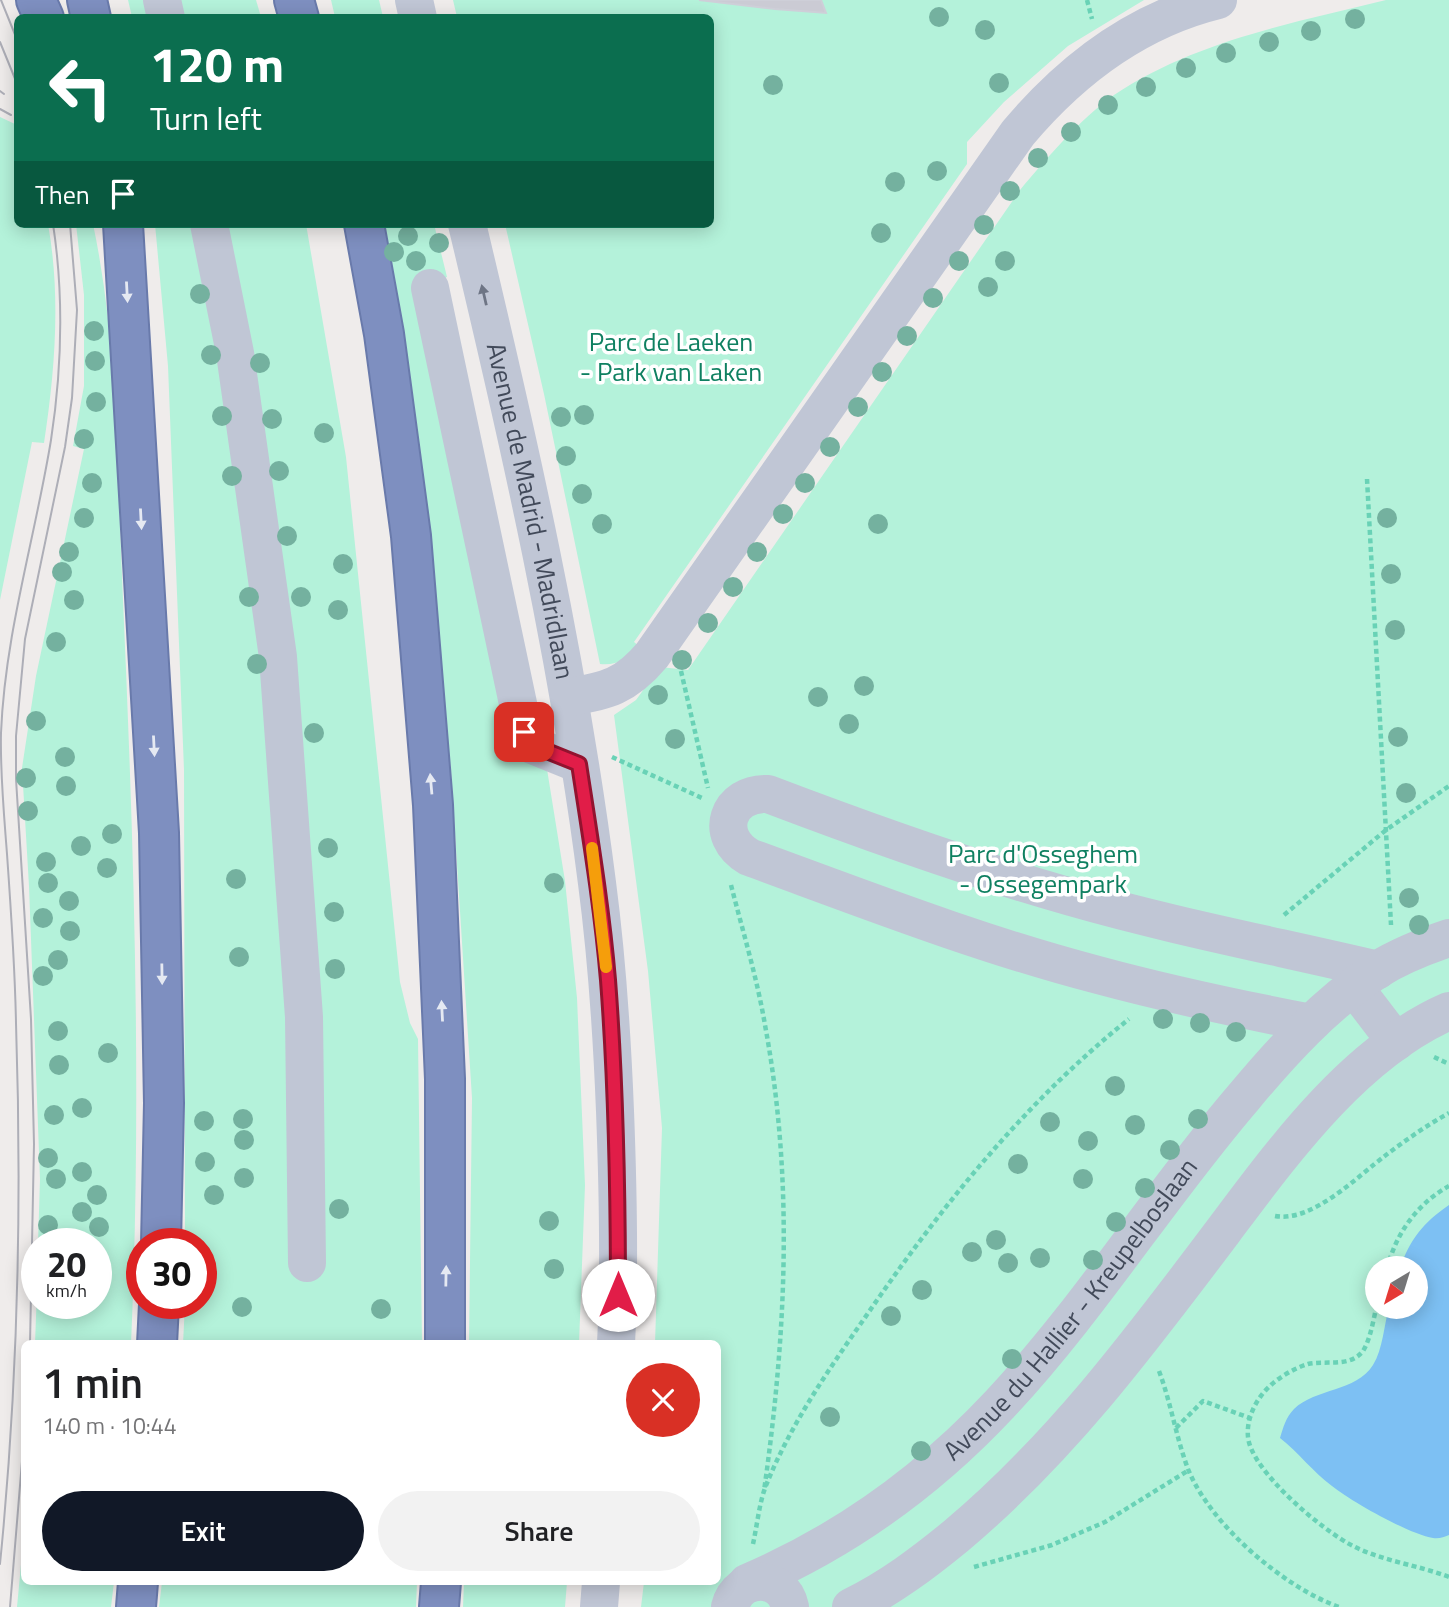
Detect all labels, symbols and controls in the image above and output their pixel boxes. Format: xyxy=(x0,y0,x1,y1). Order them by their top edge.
text: 120 m xyxy=(150,26,284,101)
icon: left xyxy=(35,42,126,133)
text: Turn left xyxy=(150,94,262,142)
text: Then xyxy=(35,175,90,214)
icon: arrive xyxy=(104,175,142,213)
one-way arrow xyxy=(122,281,133,303)
one-way arrow xyxy=(479,284,490,306)
park label: Parc de Laeken - Park van Laken xyxy=(580,322,762,391)
street label: Avenue de Madrid - Madridlaan xyxy=(477,339,585,682)
one-way arrow xyxy=(135,508,146,530)
pin xyxy=(494,702,554,762)
icon: arrive xyxy=(505,713,543,751)
one-way arrow xyxy=(149,736,160,758)
one-way arrow xyxy=(425,773,436,795)
park label: Parc d'Osseghem - Ossegempark xyxy=(948,834,1138,903)
one-way arrow xyxy=(156,963,167,985)
one-way arrow xyxy=(436,1000,447,1022)
street label: Avenue du Hallier - Kreupelboslaan xyxy=(934,1149,1207,1469)
speed limit sign: 30 xyxy=(126,1228,217,1319)
text: 20 xyxy=(47,1237,86,1291)
north arrow xyxy=(1365,1256,1428,1320)
map controls xyxy=(1365,1256,1428,1319)
position arrow xyxy=(581,1258,655,1332)
one-way arrow xyxy=(440,1265,452,1287)
text: km/h xyxy=(46,1277,87,1304)
text: 1 min xyxy=(42,1350,143,1414)
button: close xyxy=(626,1363,700,1437)
text: 140 m · 10:44 xyxy=(42,1408,177,1443)
button: Exit xyxy=(42,1491,364,1571)
button: Share xyxy=(378,1491,700,1571)

